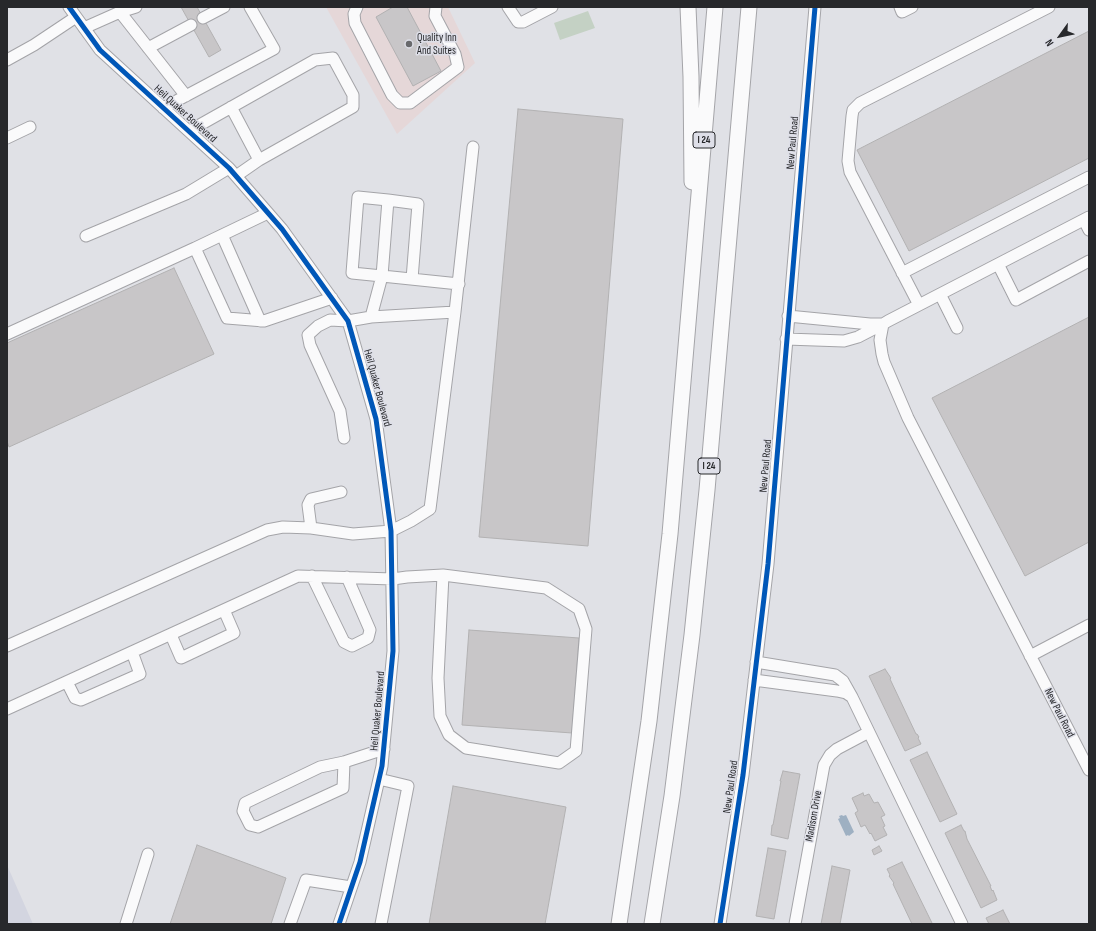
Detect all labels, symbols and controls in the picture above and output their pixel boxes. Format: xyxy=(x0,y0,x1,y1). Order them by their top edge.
north arrow xyxy=(1040,16,1080,56)
place label: Quality Inn And Suites xyxy=(417,31,457,57)
text: N xyxy=(1042,37,1057,49)
marker: Quality Inn And Suites xyxy=(404,39,414,49)
street label: Heil Quaker Boulevard xyxy=(151,82,219,146)
street label: New Paul Road xyxy=(784,116,802,170)
road number: I 24 xyxy=(693,132,715,148)
street label: Heil Quaker Boulevard xyxy=(360,348,394,428)
street label: New Paul Road xyxy=(757,439,775,493)
road number: I 24 xyxy=(698,458,720,474)
street label: Heil Quaker Boulevard xyxy=(368,671,388,751)
street label: New Paul Road xyxy=(1041,686,1077,740)
street label: New Paul Road xyxy=(721,760,741,814)
street label: Madison Drive xyxy=(803,789,825,843)

